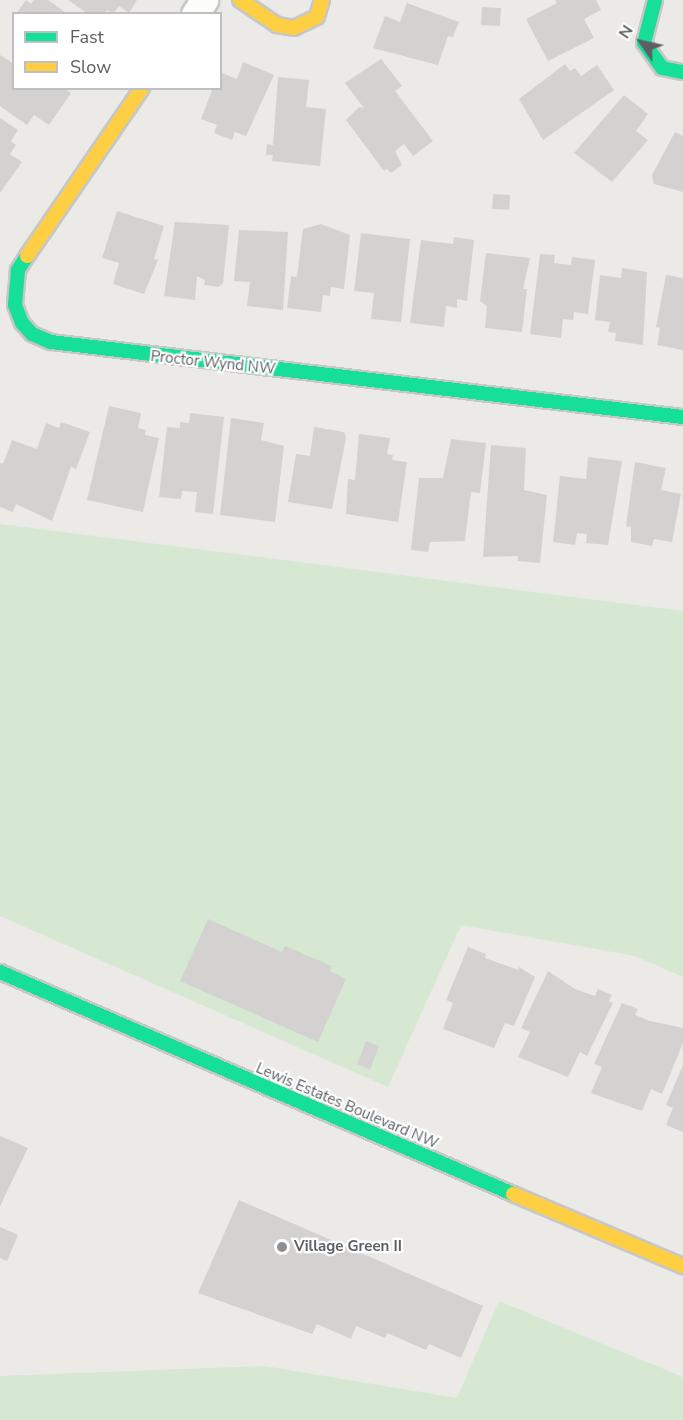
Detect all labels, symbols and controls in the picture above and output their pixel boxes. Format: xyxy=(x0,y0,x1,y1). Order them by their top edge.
legend xyxy=(12,12,222,90)
north arrow xyxy=(611,12,671,72)
text: N xyxy=(614,21,639,43)
text: Fast xyxy=(70,25,104,49)
text: Slow xyxy=(70,55,111,79)
street label: Proctor Wynd NW xyxy=(150,348,276,378)
street label: Lewis Estates Boulevard NW xyxy=(253,1059,441,1153)
place label: Village Green II xyxy=(294,1238,402,1256)
marker: Village Green II xyxy=(275,1240,289,1254)

